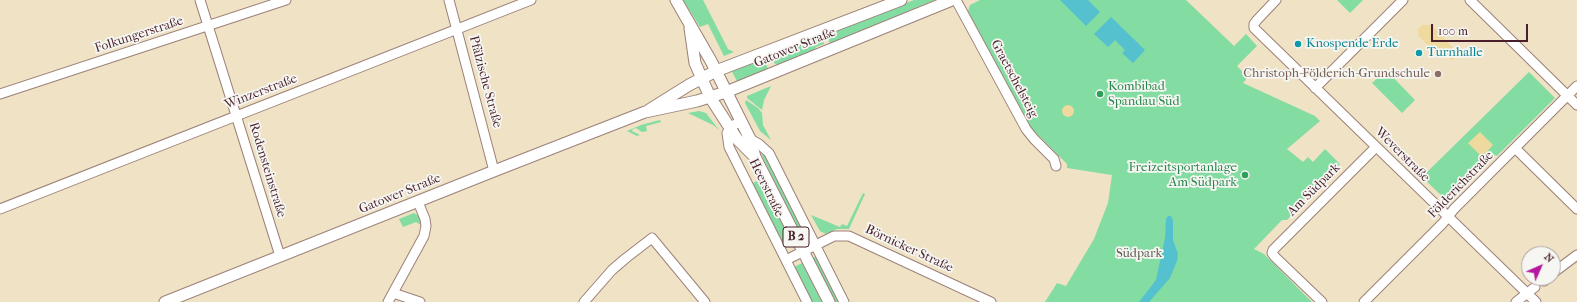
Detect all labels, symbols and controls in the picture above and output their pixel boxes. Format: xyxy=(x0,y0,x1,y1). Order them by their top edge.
street label: Folkungerstraße xyxy=(93,13,185,57)
scale bar xyxy=(1433,16,1530,42)
text: 100 m xyxy=(1438,24,1468,38)
street label: Gatower Straße xyxy=(752,25,838,71)
street label: Pfälzische Straße xyxy=(465,34,505,130)
place label: Knospende Erde xyxy=(1306,36,1398,52)
street label: Graetschelsteig xyxy=(987,37,1041,121)
marker: Knospende Erde xyxy=(1293,39,1303,49)
place label: Turnhalle xyxy=(1427,45,1483,61)
marker: Turnhalle xyxy=(1414,48,1424,58)
place label: Christoph-Földerich-Grundschule xyxy=(1243,66,1430,82)
marker: Christoph-Földerich-Grundschule xyxy=(1433,69,1443,79)
street label: Winzerstraße xyxy=(223,71,299,113)
place label: Kombibad Spandau Süd xyxy=(1108,79,1180,110)
marker: Kombibad Spandau Süd xyxy=(1095,89,1105,99)
street label: Rodensteinstraße xyxy=(245,121,289,219)
street label: Weverstraße xyxy=(1371,124,1433,186)
street label: Földerichstraße xyxy=(1425,148,1497,222)
street label: Heerstraße xyxy=(745,156,787,220)
place label: Freizeitsportanlage Am Südpark xyxy=(1129,160,1237,191)
street label: Am Südpark xyxy=(1284,160,1344,220)
marker: Freizeitsportanlage Am Südpark xyxy=(1240,170,1250,180)
street label: Gatower Straße xyxy=(357,171,443,217)
street label: Börnicker Straße xyxy=(863,222,955,276)
road number: B 2 xyxy=(783,227,809,247)
park label: Südpark xyxy=(1116,246,1162,262)
north arrow xyxy=(1521,246,1561,286)
text: N xyxy=(1542,250,1557,265)

